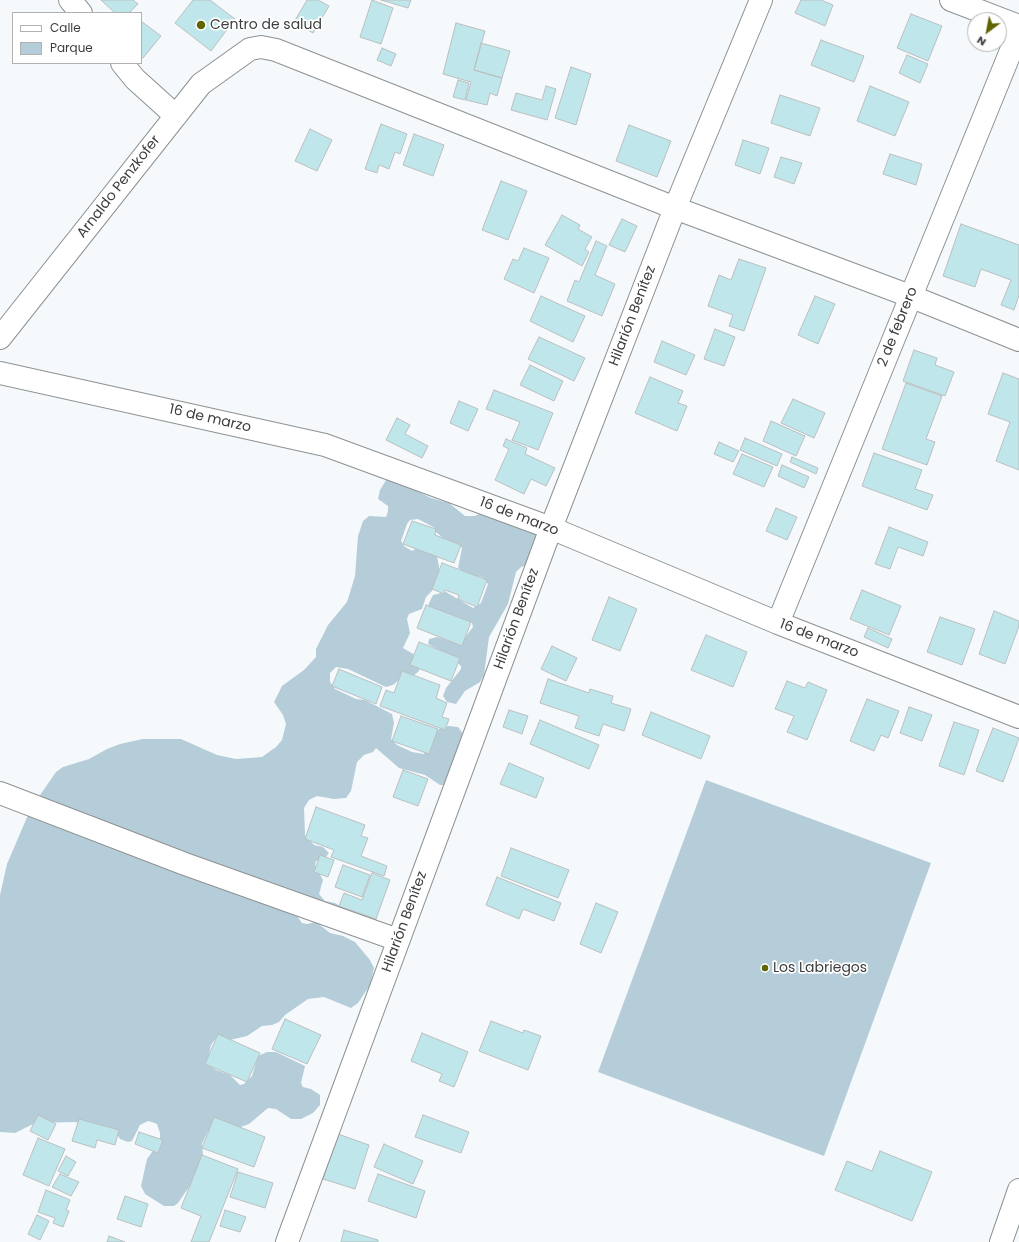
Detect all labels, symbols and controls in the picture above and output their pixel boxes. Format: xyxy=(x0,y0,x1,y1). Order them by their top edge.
legend xyxy=(12,12,142,64)
north arrow xyxy=(967,12,1007,52)
place label: Centro de salud xyxy=(210,17,322,33)
text: Calle xyxy=(50,19,81,36)
marker: Centro de salud xyxy=(195,19,207,31)
text: N xyxy=(973,32,989,50)
text: Parque xyxy=(50,39,93,56)
street label: Arnaldo Penzkofer xyxy=(74,132,164,242)
street label: Hilarión Benítez xyxy=(606,263,660,369)
street label: 2 de febrero xyxy=(874,285,922,369)
street label: 16 de marzo xyxy=(167,401,253,437)
street label: 16 de marzo xyxy=(477,494,561,540)
street label: Hilarión Benítez xyxy=(491,566,543,672)
street label: 16 de marzo xyxy=(777,616,861,662)
street label: Hilarión Benítez xyxy=(379,869,431,975)
place label: Los Labriegos xyxy=(773,960,867,976)
marker: Los Labriegos xyxy=(760,963,770,973)

